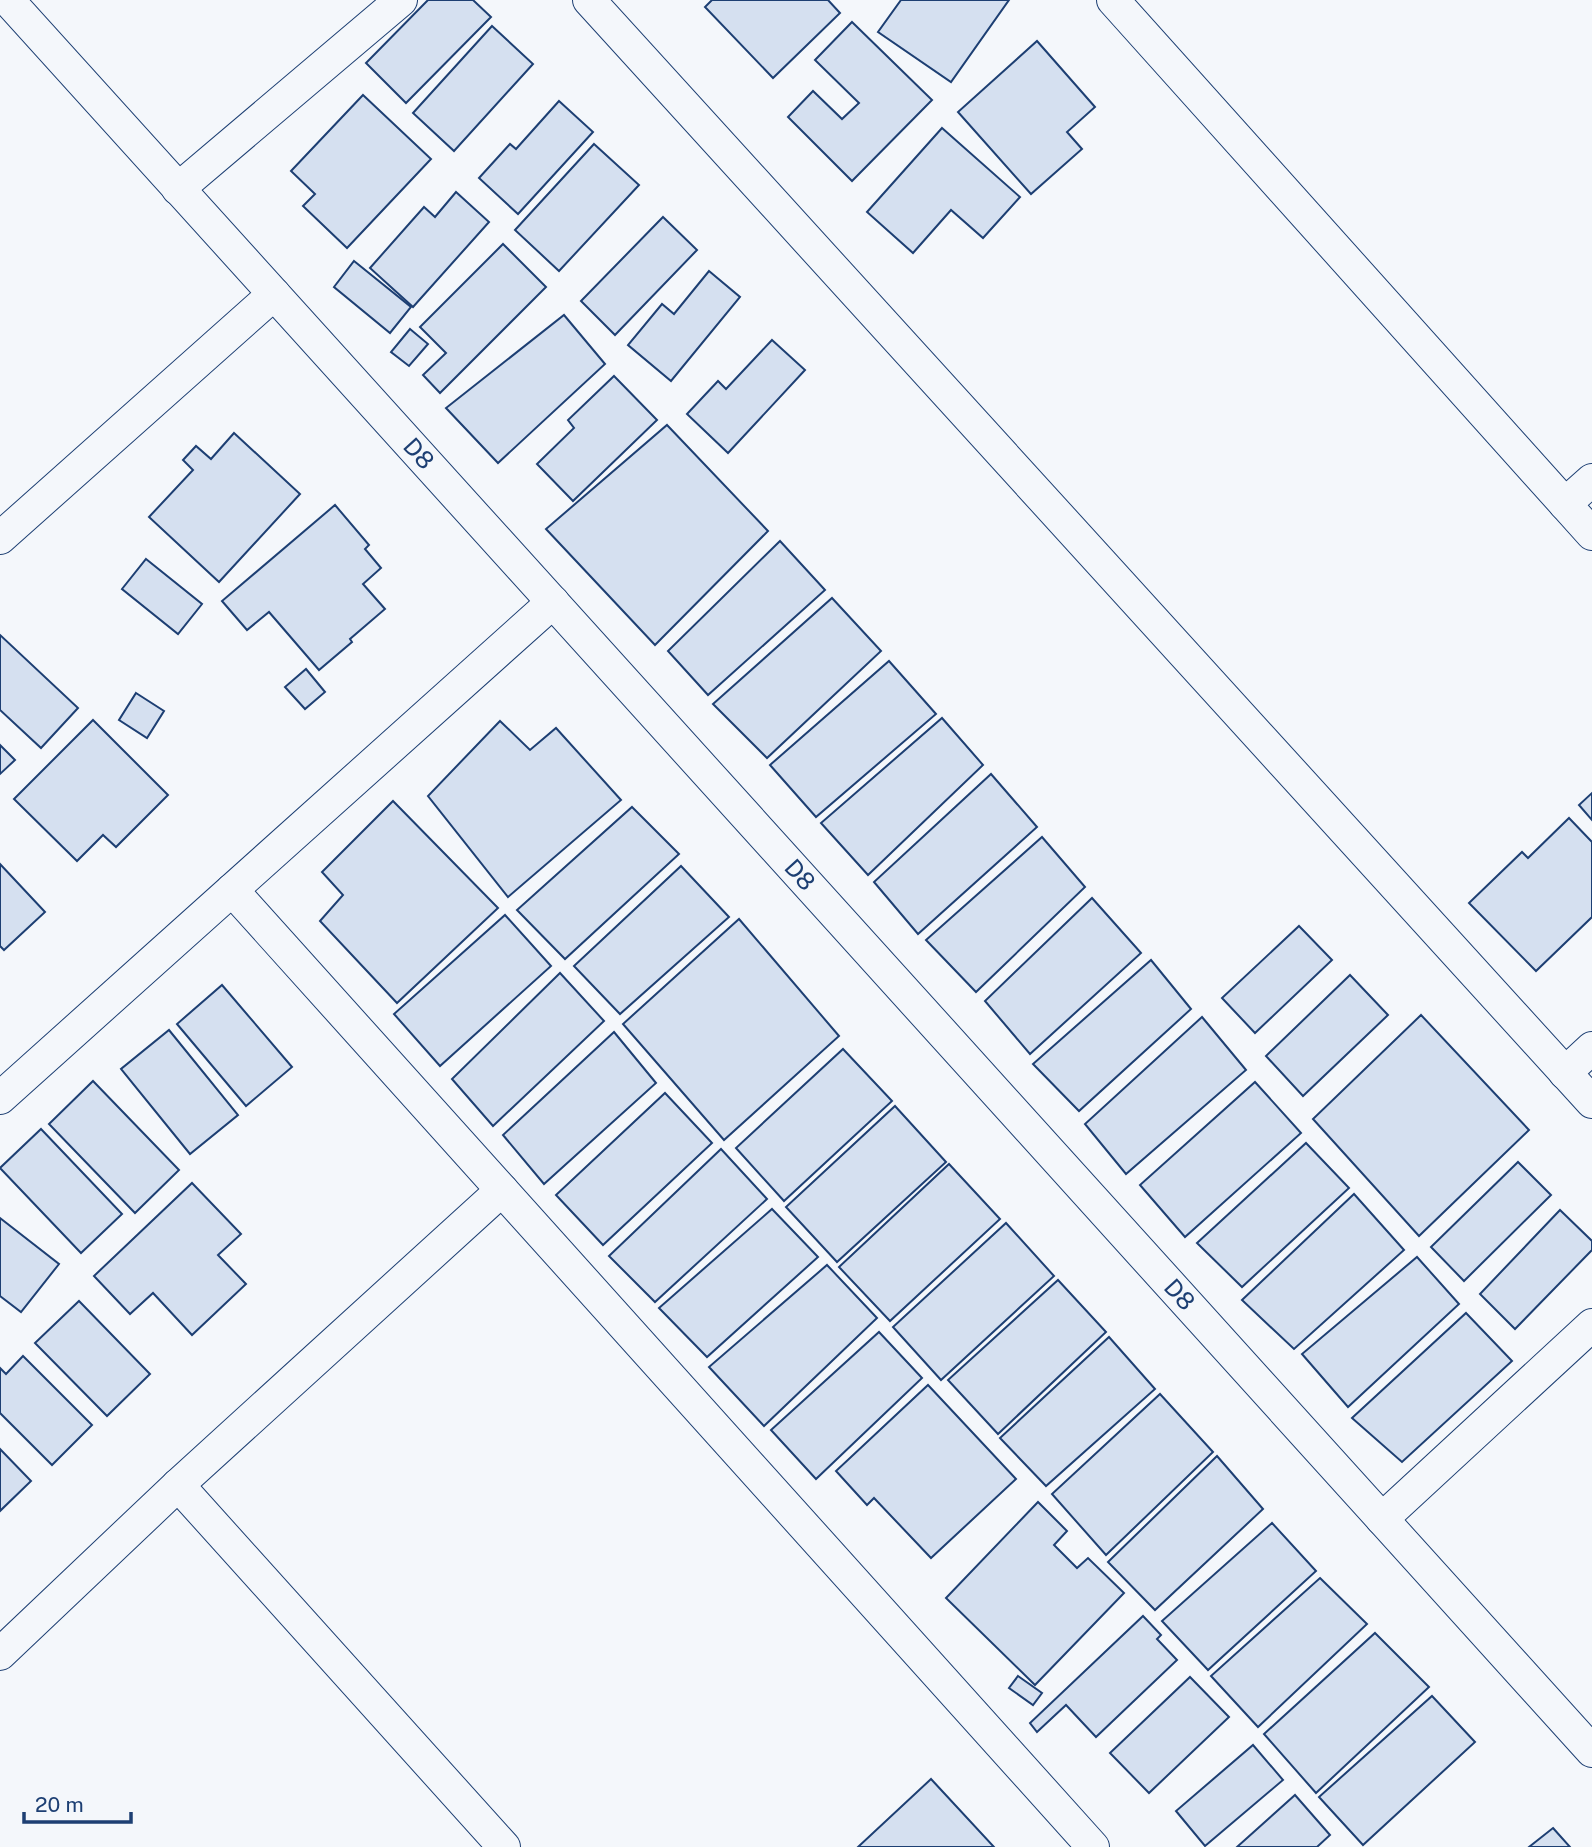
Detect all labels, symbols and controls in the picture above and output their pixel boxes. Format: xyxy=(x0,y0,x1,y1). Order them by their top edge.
street label: D8 xyxy=(398,432,440,475)
street label: D8 xyxy=(779,853,822,896)
street label: D8 xyxy=(1159,1273,1201,1315)
scale bar xyxy=(24,1780,131,1824)
text: 20 m xyxy=(35,1792,84,1817)

